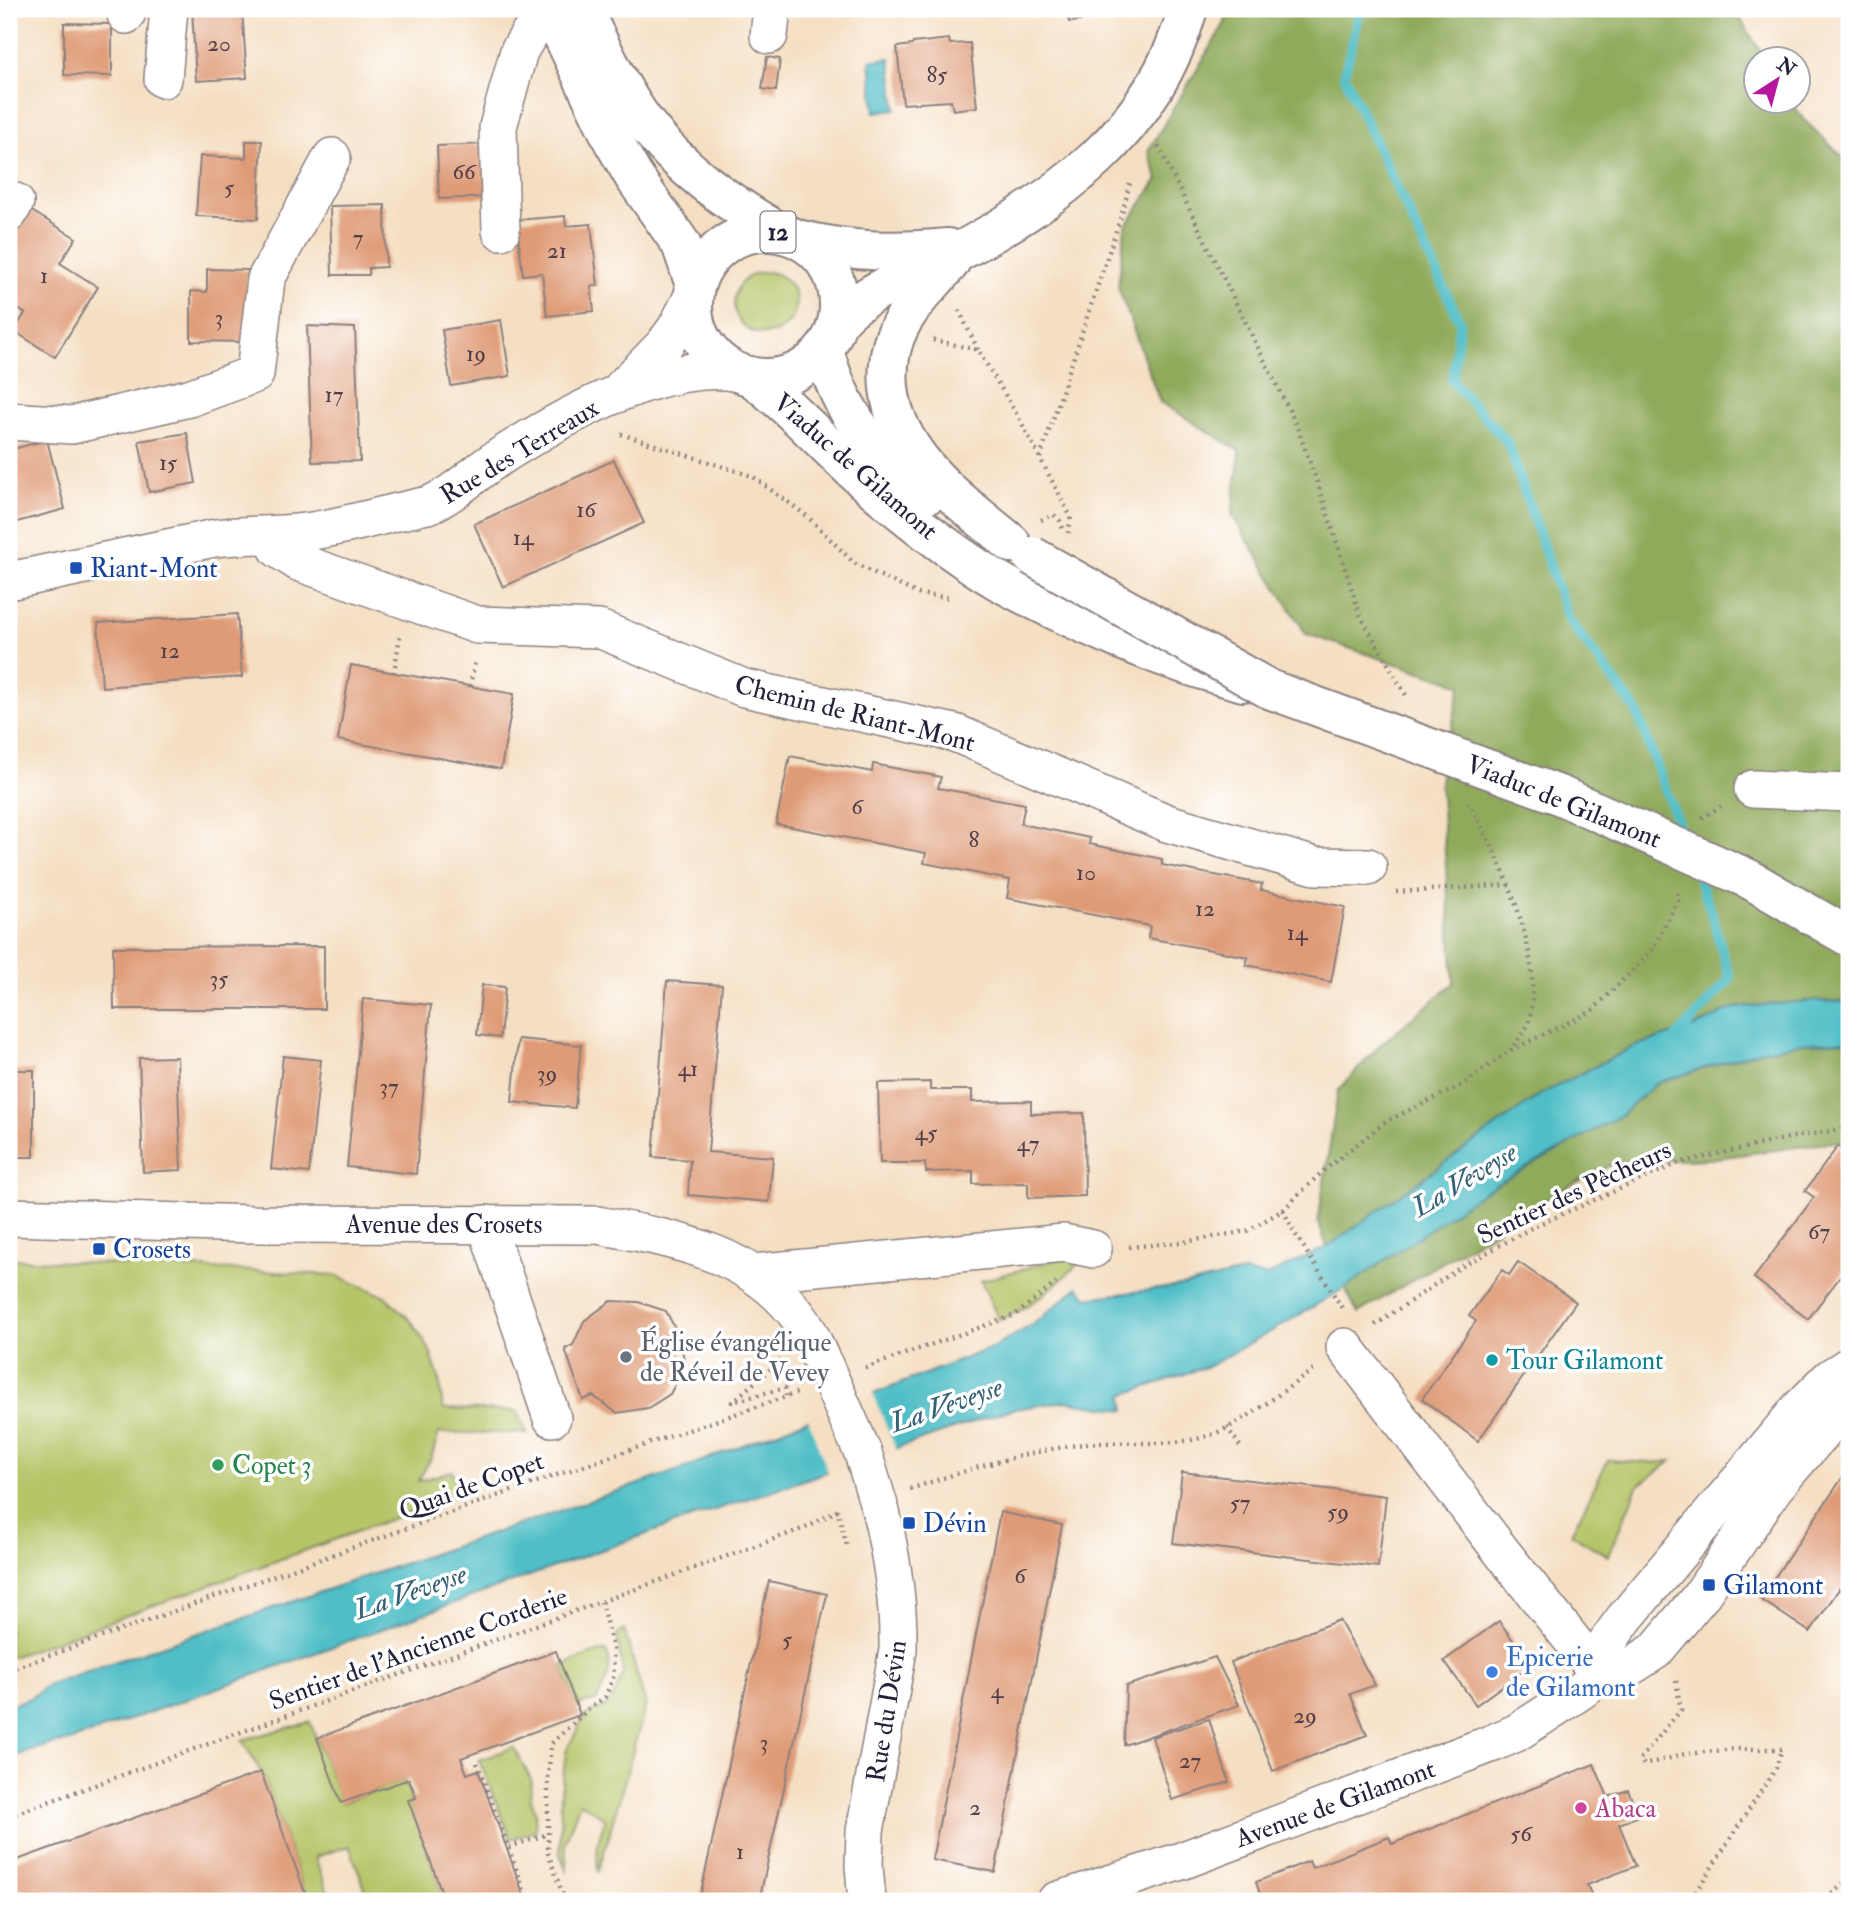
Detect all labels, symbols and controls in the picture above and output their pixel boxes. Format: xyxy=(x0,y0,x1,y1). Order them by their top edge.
house number: 20 xyxy=(207,29,231,58)
north arrow xyxy=(1742,46,1812,116)
text: N xyxy=(1772,52,1801,82)
house number: 85 xyxy=(927,60,947,89)
house number: 66 xyxy=(452,157,477,186)
house number: 5 xyxy=(224,173,234,202)
road number: 12 xyxy=(760,212,796,253)
house number: 7 xyxy=(353,223,364,252)
house number: 21 xyxy=(547,236,567,265)
house number: 1 xyxy=(40,261,48,290)
house number: 3 xyxy=(215,303,223,332)
house number: 19 xyxy=(466,339,486,368)
house number: 17 xyxy=(325,380,344,409)
street label: Viaduc de Gilamont xyxy=(766,387,944,547)
street label: Rue des Terreaux xyxy=(435,392,605,512)
house number: 15 xyxy=(159,448,177,477)
house number: 16 xyxy=(576,495,597,524)
house number: 14 xyxy=(513,523,535,552)
place label: Riant-Mont xyxy=(90,553,218,585)
marker: Riant-Mont xyxy=(68,560,84,576)
house number: 12 xyxy=(160,636,180,665)
street label: Chemin de Riant-Mont xyxy=(731,669,978,759)
street label: Viaduc de Gilamont xyxy=(1461,748,1666,856)
house number: 6 xyxy=(851,792,864,821)
house number: 8 xyxy=(969,825,980,854)
house number: 10 xyxy=(1076,858,1096,887)
house number: 12 xyxy=(1195,894,1215,923)
house number: 14 xyxy=(1287,918,1309,947)
house number: 35 xyxy=(210,964,228,993)
house number: 41 xyxy=(678,1054,698,1083)
house number: 39 xyxy=(537,1059,557,1088)
house number: 37 xyxy=(379,1072,399,1101)
house number: 45 xyxy=(915,1118,937,1147)
house number: 47 xyxy=(1017,1129,1040,1158)
street label: Sentier des Pêcheurs xyxy=(1472,1134,1677,1252)
water label: La Veveyse xyxy=(1405,1135,1524,1226)
street label: Avenue des Crosets xyxy=(345,1209,542,1241)
house number: 67 xyxy=(1808,1217,1831,1246)
place label: Crosets xyxy=(113,1234,191,1266)
marker: Crosets xyxy=(91,1241,107,1257)
place label: Église évangélique de Réveil de Vevey xyxy=(640,1325,832,1389)
place label: Tour Gilamont xyxy=(1506,1345,1663,1377)
marker: Église évangélique de Réveil de Vevey xyxy=(618,1349,634,1365)
marker: Tour Gilamont xyxy=(1484,1352,1500,1368)
water label: La Veveyse xyxy=(885,1370,1008,1441)
street label: Quai de Copet xyxy=(395,1445,548,1528)
place label: Copet 3 xyxy=(232,1450,311,1483)
marker: Copet 3 xyxy=(210,1457,226,1473)
house number: 57 xyxy=(1230,1488,1251,1517)
house number: 59 xyxy=(1327,1497,1349,1526)
place label: Dévin xyxy=(923,1508,987,1540)
marker: Dévin xyxy=(901,1515,917,1531)
water label: La Veveyse xyxy=(349,1557,472,1628)
house number: 6 xyxy=(1014,1561,1027,1590)
place label: Gilamont xyxy=(1723,1570,1823,1602)
marker: Gilamont xyxy=(1701,1577,1717,1593)
street label: Sentier de l'Ancienne Corderie xyxy=(265,1580,572,1718)
house number: 5 xyxy=(782,1625,792,1654)
street label: Rue du Dévin xyxy=(860,1638,914,1784)
place label: Epicerie de Gilamont xyxy=(1506,1642,1636,1704)
marker: Epicerie de Gilamont xyxy=(1484,1664,1500,1680)
house number: 4 xyxy=(991,1676,1005,1705)
house number: 29 xyxy=(1293,1701,1317,1730)
house number: 3 xyxy=(760,1728,768,1757)
house number: 27 xyxy=(1179,1746,1202,1775)
street label: Avenue de Gilamont xyxy=(1230,1753,1440,1855)
house number: 2 xyxy=(969,1793,981,1822)
place label: Abaca xyxy=(1594,1793,1656,1825)
marker: Abaca xyxy=(1573,1800,1589,1816)
house number: 56 xyxy=(1510,1819,1533,1848)
house number: 1 xyxy=(736,1837,744,1866)

